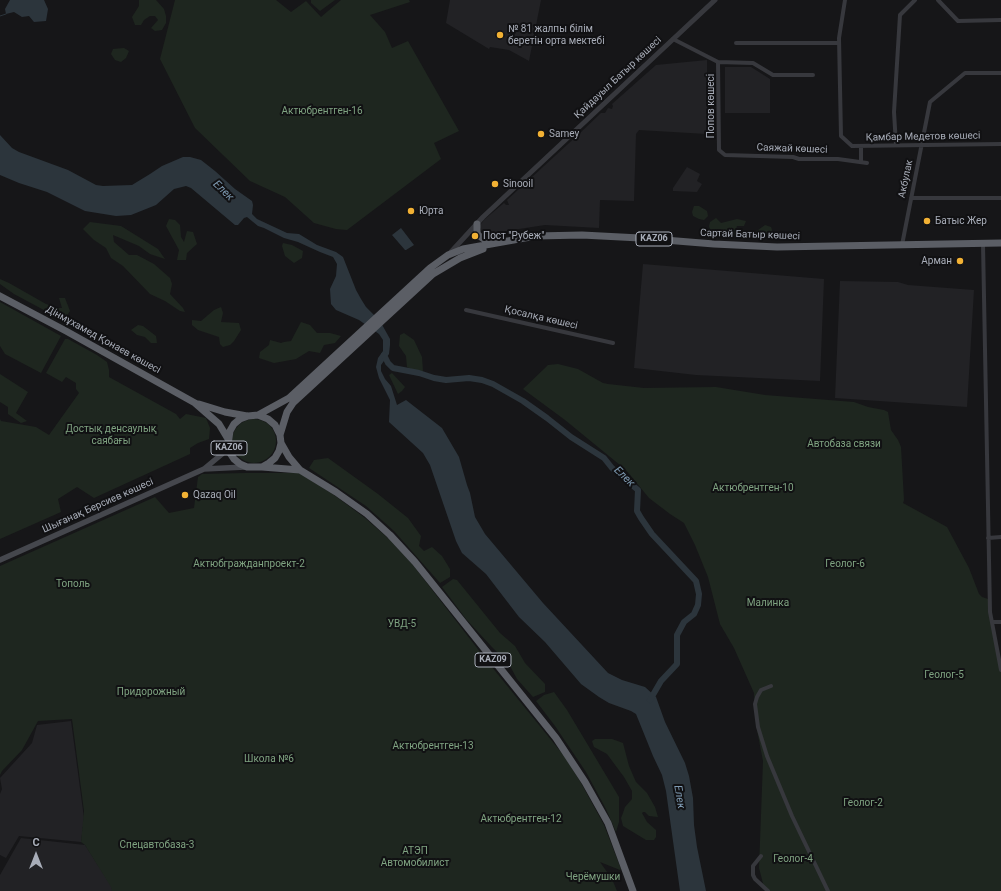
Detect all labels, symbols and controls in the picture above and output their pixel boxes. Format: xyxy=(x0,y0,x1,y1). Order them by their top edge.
place label: № 81 жалпы білім беретін орта мектебі xyxy=(508,23,605,46)
marker: № 81 жалпы білім беретін орта мектебі xyxy=(495,30,505,40)
street label: Қайдауыл Батыр көшесі xyxy=(572,34,664,122)
street label: Попов көшесі xyxy=(705,74,717,138)
park label: Актюбрентген-16 xyxy=(281,105,363,117)
place label: Samey xyxy=(549,128,579,140)
marker: Samey xyxy=(536,129,546,139)
street label: Қамбар Медетов көшесі xyxy=(865,130,981,144)
street label: Саяжай көшесі xyxy=(756,142,828,156)
street label: Акбулак xyxy=(896,159,916,199)
water label: Елек xyxy=(210,178,236,204)
place label: Sinooil xyxy=(503,178,533,190)
marker: Sinooil xyxy=(490,179,500,189)
place label: Юрта xyxy=(419,205,443,217)
marker: Юрта xyxy=(406,206,416,216)
place label: Батыс Жер xyxy=(935,215,987,227)
marker: Батыс Жер xyxy=(922,216,932,226)
street label: Сартай Батыр көшесі xyxy=(700,227,800,243)
place label: Пост "Рубеж" xyxy=(483,230,544,242)
marker: Пост "Рубеж" xyxy=(470,231,480,241)
road number: KАZ06 xyxy=(636,232,672,246)
place label: Арман xyxy=(921,255,952,267)
marker: Арман xyxy=(955,256,965,266)
street label: Дінмұхамед Қонаев көшесі xyxy=(44,303,162,377)
street label: Қосалқа көшесі xyxy=(503,304,579,332)
park label: Достық денсаулық саябағы xyxy=(65,423,157,446)
park label: Автобаза связи xyxy=(807,438,881,450)
road number: KАZ06 xyxy=(211,441,247,455)
water label: Елек xyxy=(611,464,637,490)
street label: Шығанақ Берсиев көшесі xyxy=(41,476,155,536)
park label: Актюбрентген-10 xyxy=(712,482,794,494)
place label: Qazaq Oil xyxy=(193,489,236,501)
marker: Qazaq Oil xyxy=(180,490,190,500)
park label: Актюбгражданпроект-2 xyxy=(193,558,305,570)
park label: Геолог-6 xyxy=(825,558,865,570)
park label: Тополь xyxy=(56,578,90,590)
park label: Малинка xyxy=(747,597,789,609)
park label: УВД-5 xyxy=(388,618,416,630)
road number: KAZ09 xyxy=(475,653,511,667)
park label: Геолог-5 xyxy=(924,669,964,681)
park label: Придорожный xyxy=(117,686,185,698)
park label: Актюбрентген-13 xyxy=(392,740,474,752)
park label: Школа №6 xyxy=(244,753,294,765)
water label: Елек xyxy=(670,784,688,810)
park label: Геолог-2 xyxy=(843,797,883,809)
park label: Актюбрентген-12 xyxy=(480,813,562,825)
north arrow xyxy=(16,835,56,875)
text: С xyxy=(32,836,40,849)
park label: Спецавтобаза-3 xyxy=(120,839,194,851)
park label: АТЭП Автомобилист xyxy=(381,845,449,868)
park label: Геолог-4 xyxy=(773,853,813,865)
park label: Черёмушки xyxy=(566,871,620,883)

